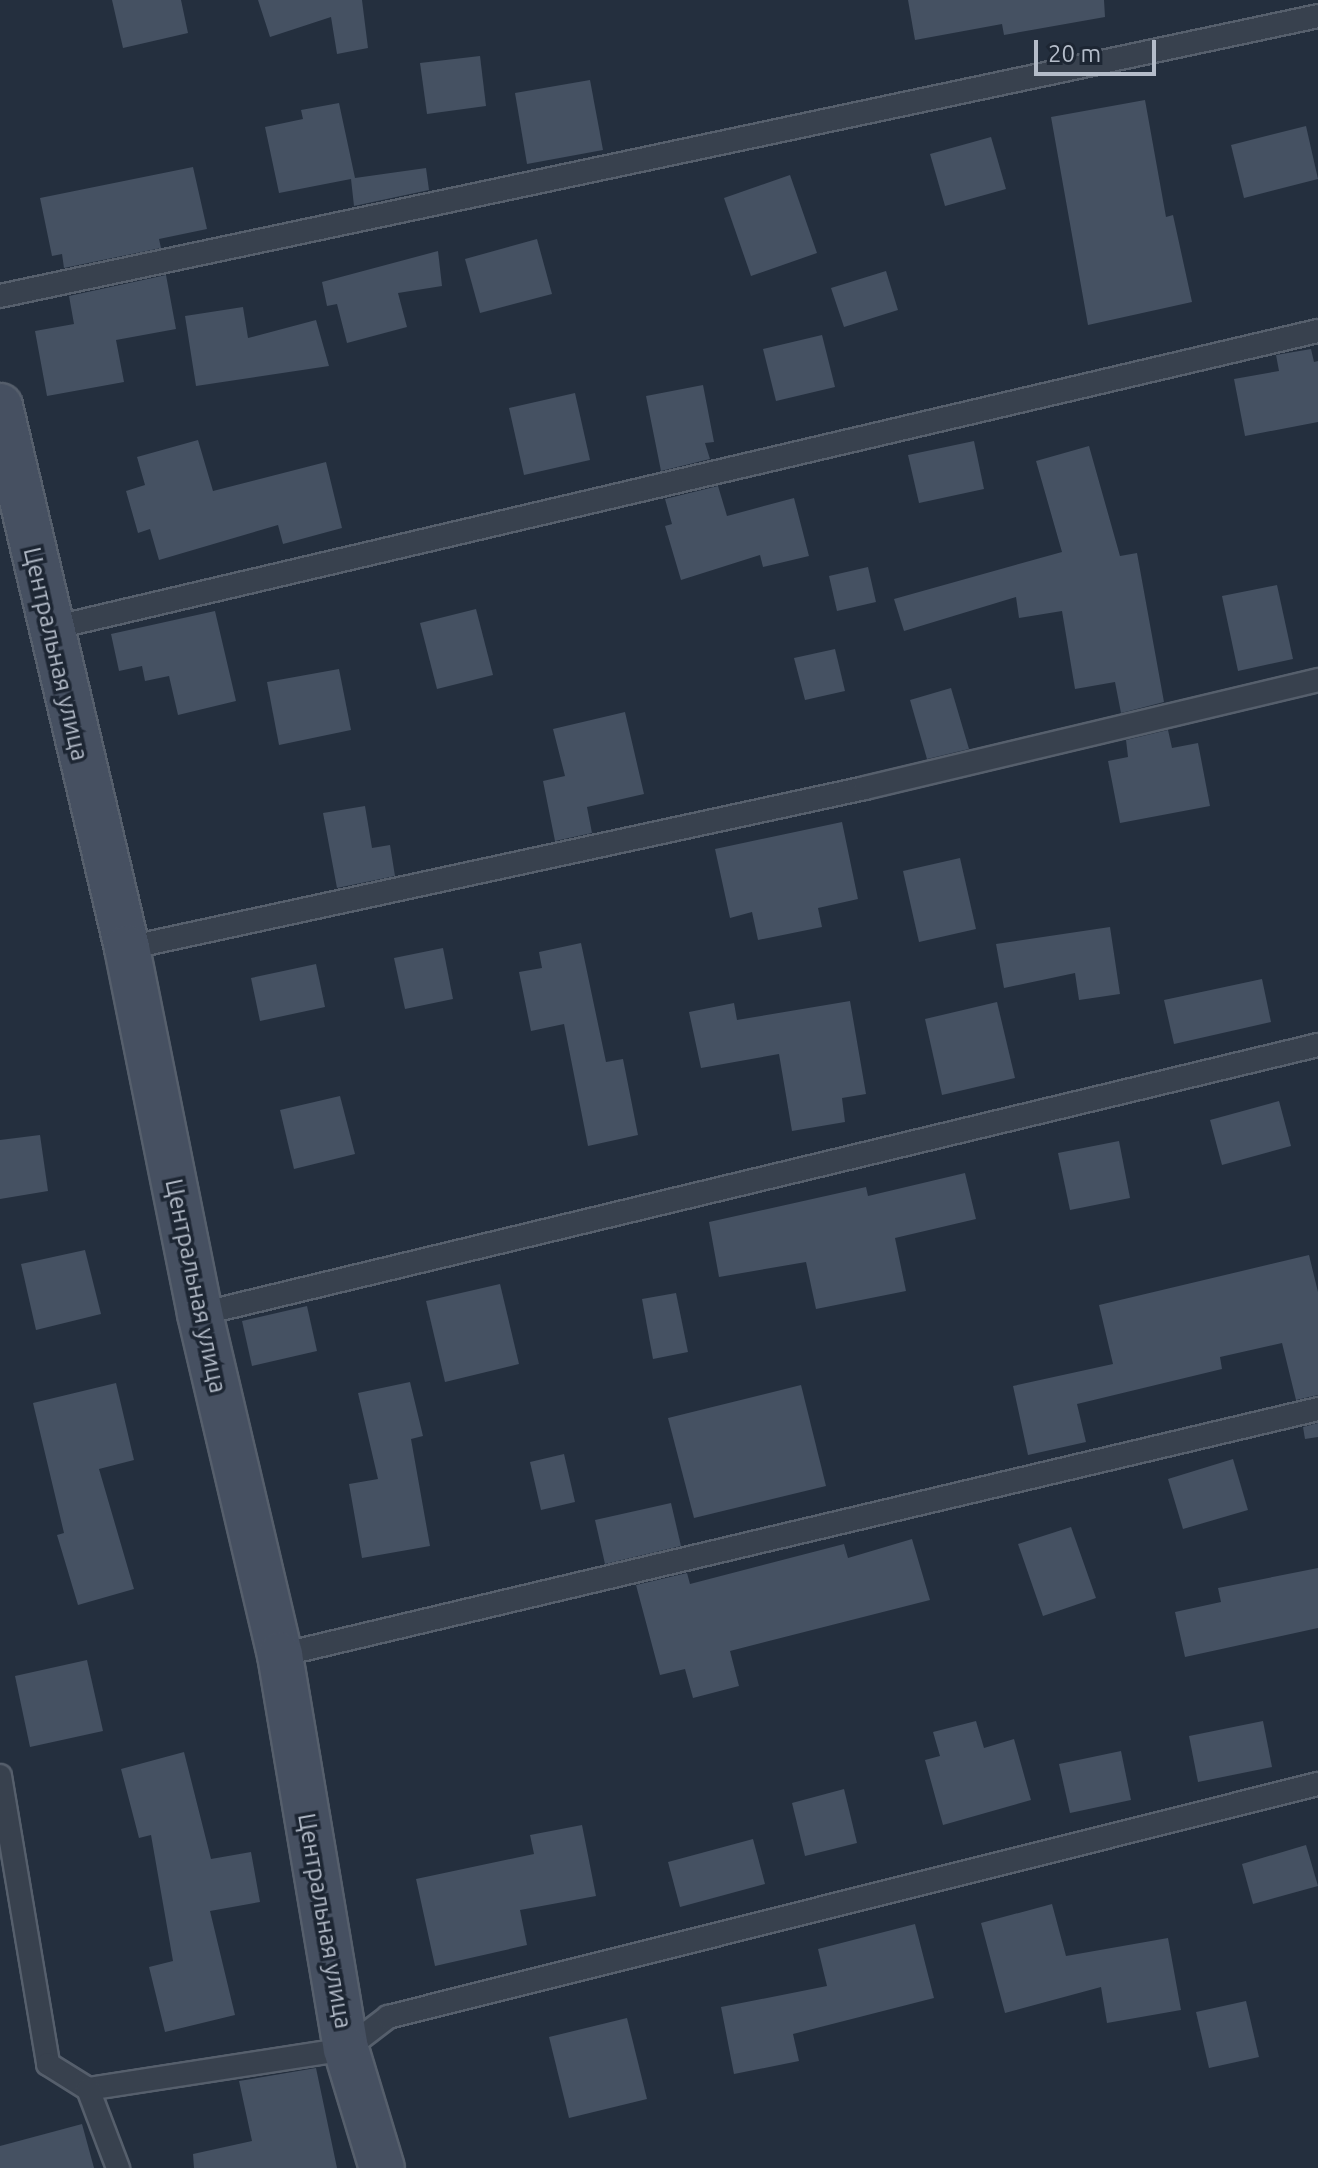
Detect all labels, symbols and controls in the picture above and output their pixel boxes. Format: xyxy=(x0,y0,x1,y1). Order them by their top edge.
scale bar xyxy=(1038,24,1160,74)
text: 20 m xyxy=(1048,40,1101,67)
street label: Центральная улица xyxy=(17,544,95,764)
street label: Центральная улица xyxy=(159,1176,233,1396)
street label: Центральная улица xyxy=(292,1811,358,2031)

